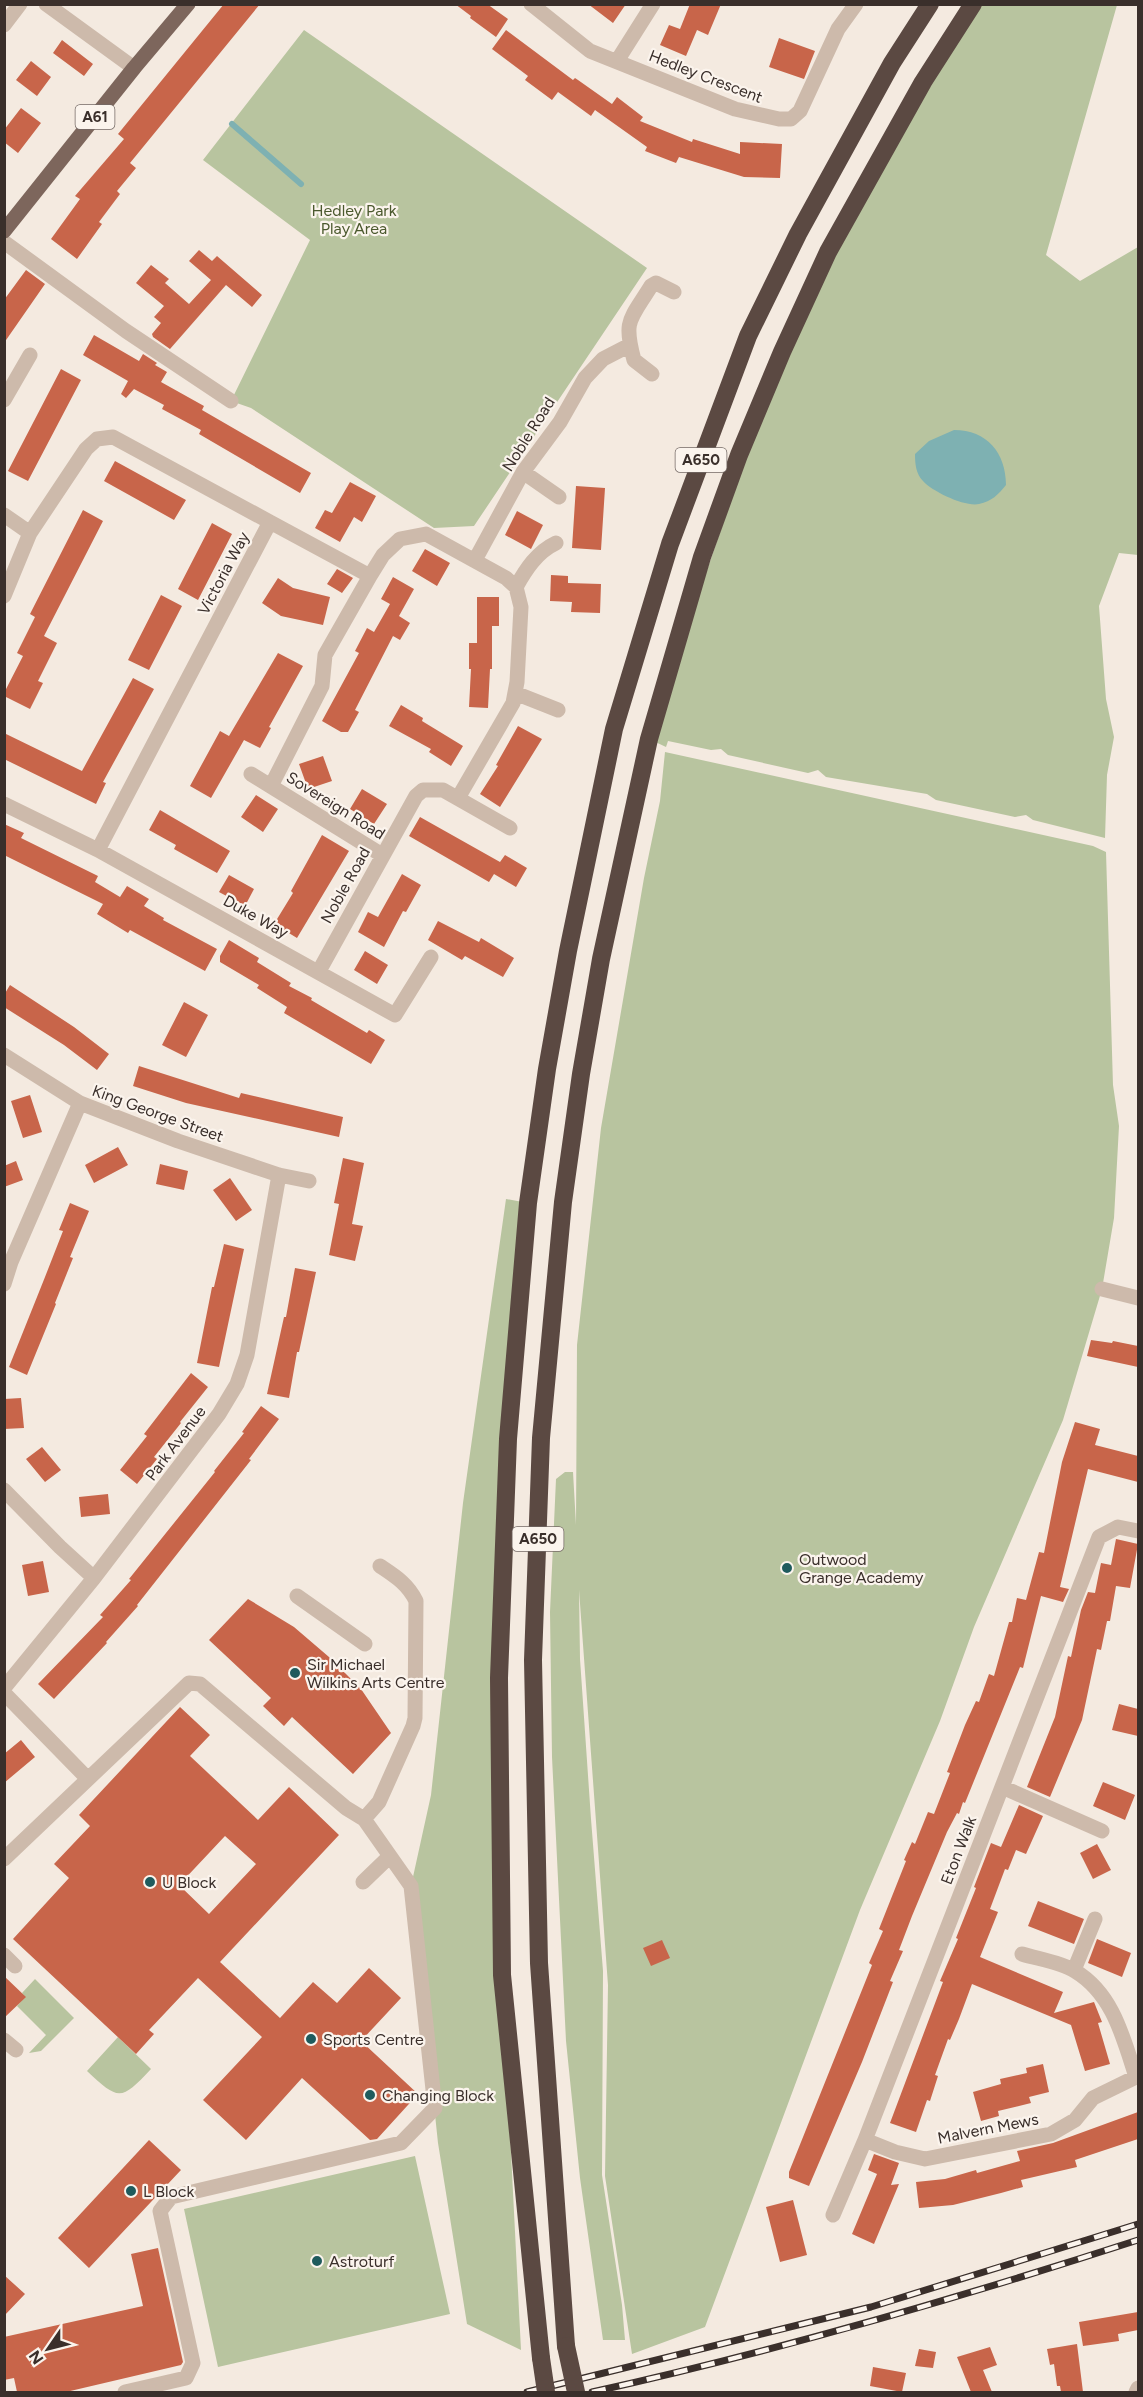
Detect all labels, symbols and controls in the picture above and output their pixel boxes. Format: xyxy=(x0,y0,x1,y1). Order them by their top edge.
street label: Hedley Crescent xyxy=(646,46,765,107)
road number: A61 xyxy=(76,105,115,129)
park label: Hedley Park Play Area xyxy=(312,201,397,238)
street label: Noble Road xyxy=(498,394,559,475)
road number: A650 xyxy=(676,448,726,472)
street label: Victoria Way xyxy=(194,528,253,618)
street label: Sovereign Road xyxy=(283,767,389,843)
street label: Noble Road xyxy=(317,844,374,927)
street label: Duke Way xyxy=(220,891,292,942)
street label: King George Street xyxy=(90,1081,226,1146)
street label: Park Avenue xyxy=(141,1402,210,1484)
road number: A650 xyxy=(512,1527,564,1551)
place label: Outwood Grange Academy xyxy=(799,1550,924,1587)
marker: Outwood Grange Academy xyxy=(780,1561,794,1575)
place label: Sir Michael Wilkins Arts Centre xyxy=(307,1655,445,1692)
marker: Sir Michael Wilkins Arts Centre xyxy=(288,1666,302,1680)
street label: Eton Walk xyxy=(937,1813,980,1887)
place label: U Block xyxy=(162,1873,216,1892)
marker: U Block xyxy=(143,1875,157,1889)
place label: Sports Centre xyxy=(323,2030,424,2049)
marker: Sports Centre xyxy=(304,2032,318,2046)
place label: Changing Block xyxy=(382,2086,494,2105)
marker: Changing Block xyxy=(363,2088,377,2102)
street label: Malvern Mews xyxy=(936,2109,1040,2148)
place label: L Block xyxy=(143,2182,195,2201)
marker: L Block xyxy=(124,2184,138,2198)
place label: Astroturf xyxy=(329,2252,394,2271)
marker: Astroturf xyxy=(310,2254,324,2268)
north arrow xyxy=(18,2319,78,2379)
text: N xyxy=(25,2347,47,2368)

